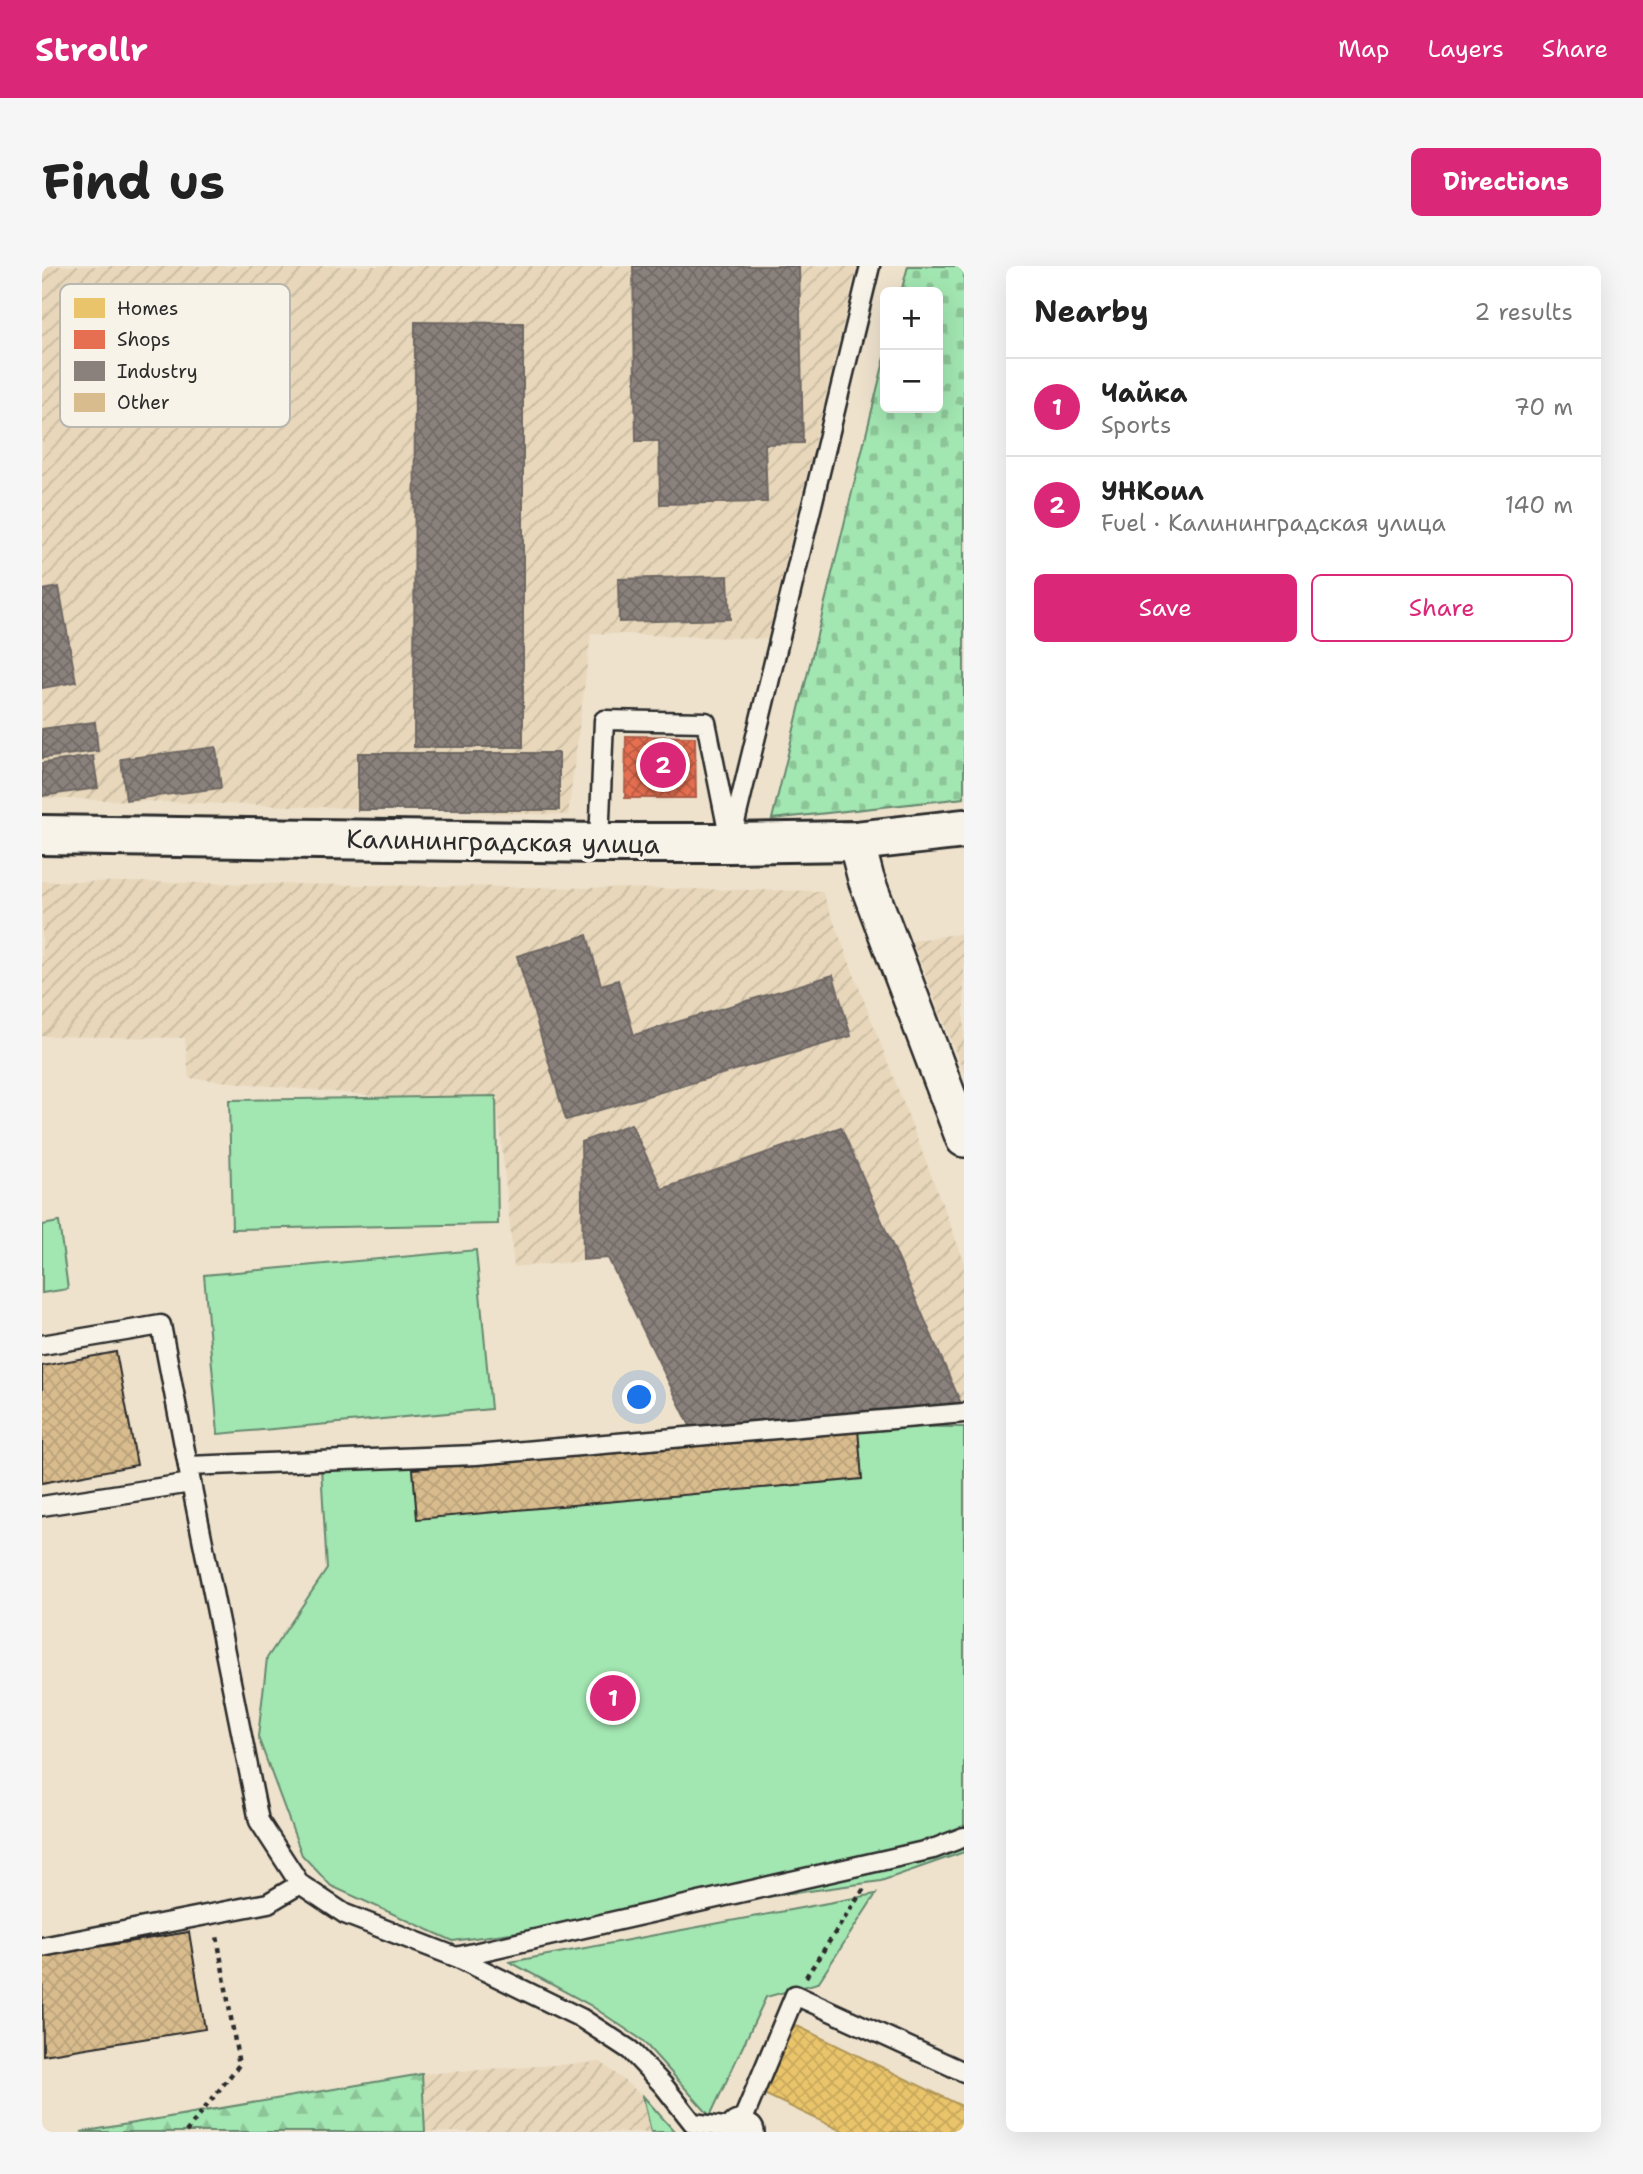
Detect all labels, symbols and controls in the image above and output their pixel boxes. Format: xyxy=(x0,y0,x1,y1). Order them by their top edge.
text: Strollr xyxy=(35,27,148,72)
text: Map xyxy=(1338,33,1389,65)
text: Layers xyxy=(1427,33,1504,65)
text: Share xyxy=(1542,33,1608,65)
button: Directions xyxy=(1411,148,1601,216)
text: Find us xyxy=(42,149,225,215)
legend xyxy=(60,284,290,427)
map controls xyxy=(880,287,943,413)
button: + xyxy=(880,287,943,350)
text: Nearby xyxy=(1034,291,1149,332)
text: Homes xyxy=(117,296,178,321)
text: 2 results xyxy=(1474,297,1573,327)
text: Shops xyxy=(117,327,171,352)
button: − xyxy=(880,350,943,413)
text: Industry xyxy=(117,359,198,384)
text: Чайка xyxy=(1101,375,1188,410)
text: Other xyxy=(117,390,170,415)
text: 1 xyxy=(1052,392,1062,422)
text: 70 m xyxy=(1514,392,1573,422)
text: Sports xyxy=(1101,410,1172,440)
text: УНКоил xyxy=(1101,473,1204,508)
text: 2 xyxy=(1049,490,1065,520)
text: 140 m xyxy=(1505,490,1573,520)
text: Fuel · Калининградская улица xyxy=(1101,508,1446,538)
button: Save xyxy=(1034,574,1297,642)
button: Share xyxy=(1311,574,1573,642)
pin: 2 xyxy=(640,739,686,791)
street label: Калининградская улица xyxy=(346,821,660,861)
your location xyxy=(622,1380,656,1414)
pin: 1 xyxy=(590,1672,636,1724)

